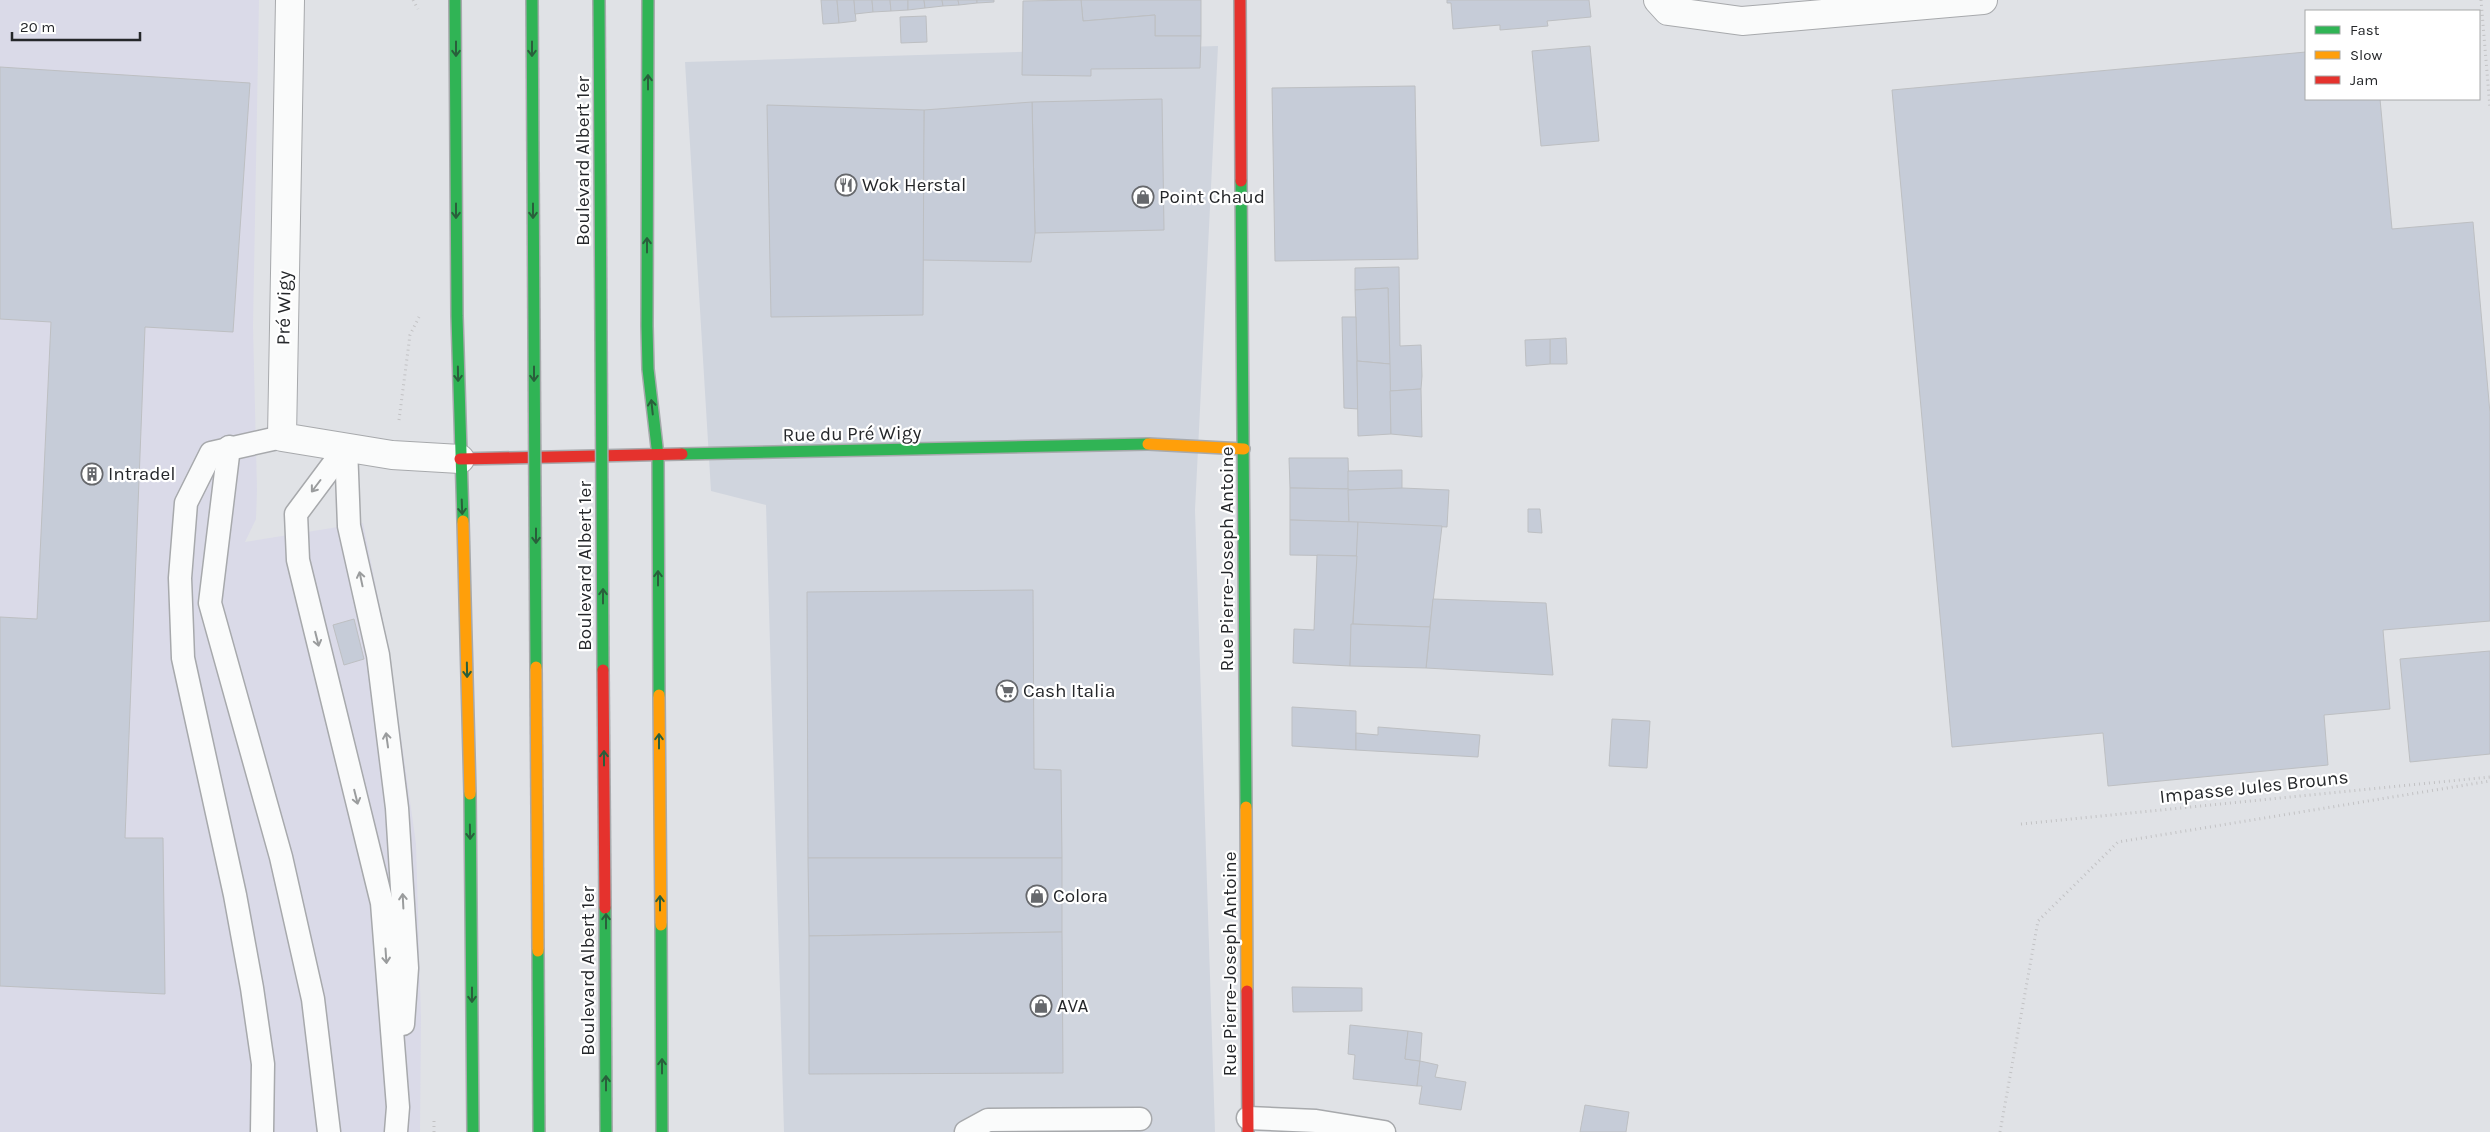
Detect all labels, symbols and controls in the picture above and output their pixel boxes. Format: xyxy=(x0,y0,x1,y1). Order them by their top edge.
scale bar xyxy=(12,10,140,42)
legend xyxy=(2305,10,2480,100)
text: 20 m xyxy=(20,18,55,36)
text: Fast xyxy=(2350,21,2380,39)
one-way arrow xyxy=(451,40,461,56)
one-way arrow xyxy=(527,40,537,56)
text: Slow xyxy=(2350,46,2382,64)
text: Jam xyxy=(2350,71,2378,89)
one-way arrow xyxy=(643,75,653,91)
street label: Boulevard Albert 1er xyxy=(572,76,594,246)
restaurant icon: Wok Herstal xyxy=(834,173,858,197)
place label: Wok Herstal xyxy=(862,174,966,196)
shop icon: Point Chaud xyxy=(1131,185,1155,209)
place label: Point Chaud xyxy=(1159,186,1265,208)
one-way arrow xyxy=(528,202,538,219)
one-way arrow xyxy=(452,203,461,219)
one-way arrow xyxy=(643,237,652,253)
street label: Pré Wigy xyxy=(272,271,296,345)
one-way arrow xyxy=(453,365,463,381)
one-way arrow xyxy=(529,365,539,381)
one-way arrow xyxy=(647,399,657,415)
street label: Rue du Pré Wigy xyxy=(782,422,922,446)
street label: Rue Pierre-Joseph Antoine xyxy=(1216,446,1238,672)
building icon: Intradel xyxy=(80,462,104,486)
place label: Intradel xyxy=(108,463,176,485)
one-way arrow xyxy=(311,479,322,492)
street label: Boulevard Albert 1er xyxy=(574,481,596,651)
one-way arrow xyxy=(457,499,466,515)
one-way arrow xyxy=(531,528,540,544)
one-way arrow xyxy=(653,571,663,587)
one-way arrow xyxy=(356,572,365,588)
one-way arrow xyxy=(598,588,608,604)
one-way arrow xyxy=(313,631,323,647)
one-way arrow xyxy=(462,662,472,678)
supermarket icon: Cash Italia xyxy=(995,679,1019,703)
place label: Cash Italia xyxy=(1023,680,1115,702)
one-way arrow xyxy=(382,732,392,748)
one-way arrow xyxy=(654,733,664,750)
one-way arrow xyxy=(599,751,609,767)
street label: Impasse Jules Brouns xyxy=(2159,766,2349,808)
one-way arrow xyxy=(352,789,362,805)
one-way arrow xyxy=(466,824,475,840)
street label: Rue Pierre-Joseph Antoine xyxy=(1219,851,1241,1077)
shop icon: Colora xyxy=(1025,884,1049,908)
place label: Colora xyxy=(1053,885,1108,907)
street label: Boulevard Albert 1er xyxy=(577,886,599,1056)
one-way arrow xyxy=(398,893,407,909)
one-way arrow xyxy=(655,896,665,912)
one-way arrow xyxy=(601,913,610,929)
one-way arrow xyxy=(382,948,391,964)
one-way arrow xyxy=(467,986,477,1003)
shop icon: AVA xyxy=(1029,994,1053,1018)
place label: AVA xyxy=(1057,995,1088,1017)
one-way arrow xyxy=(657,1058,667,1074)
one-way arrow xyxy=(601,1076,611,1092)

